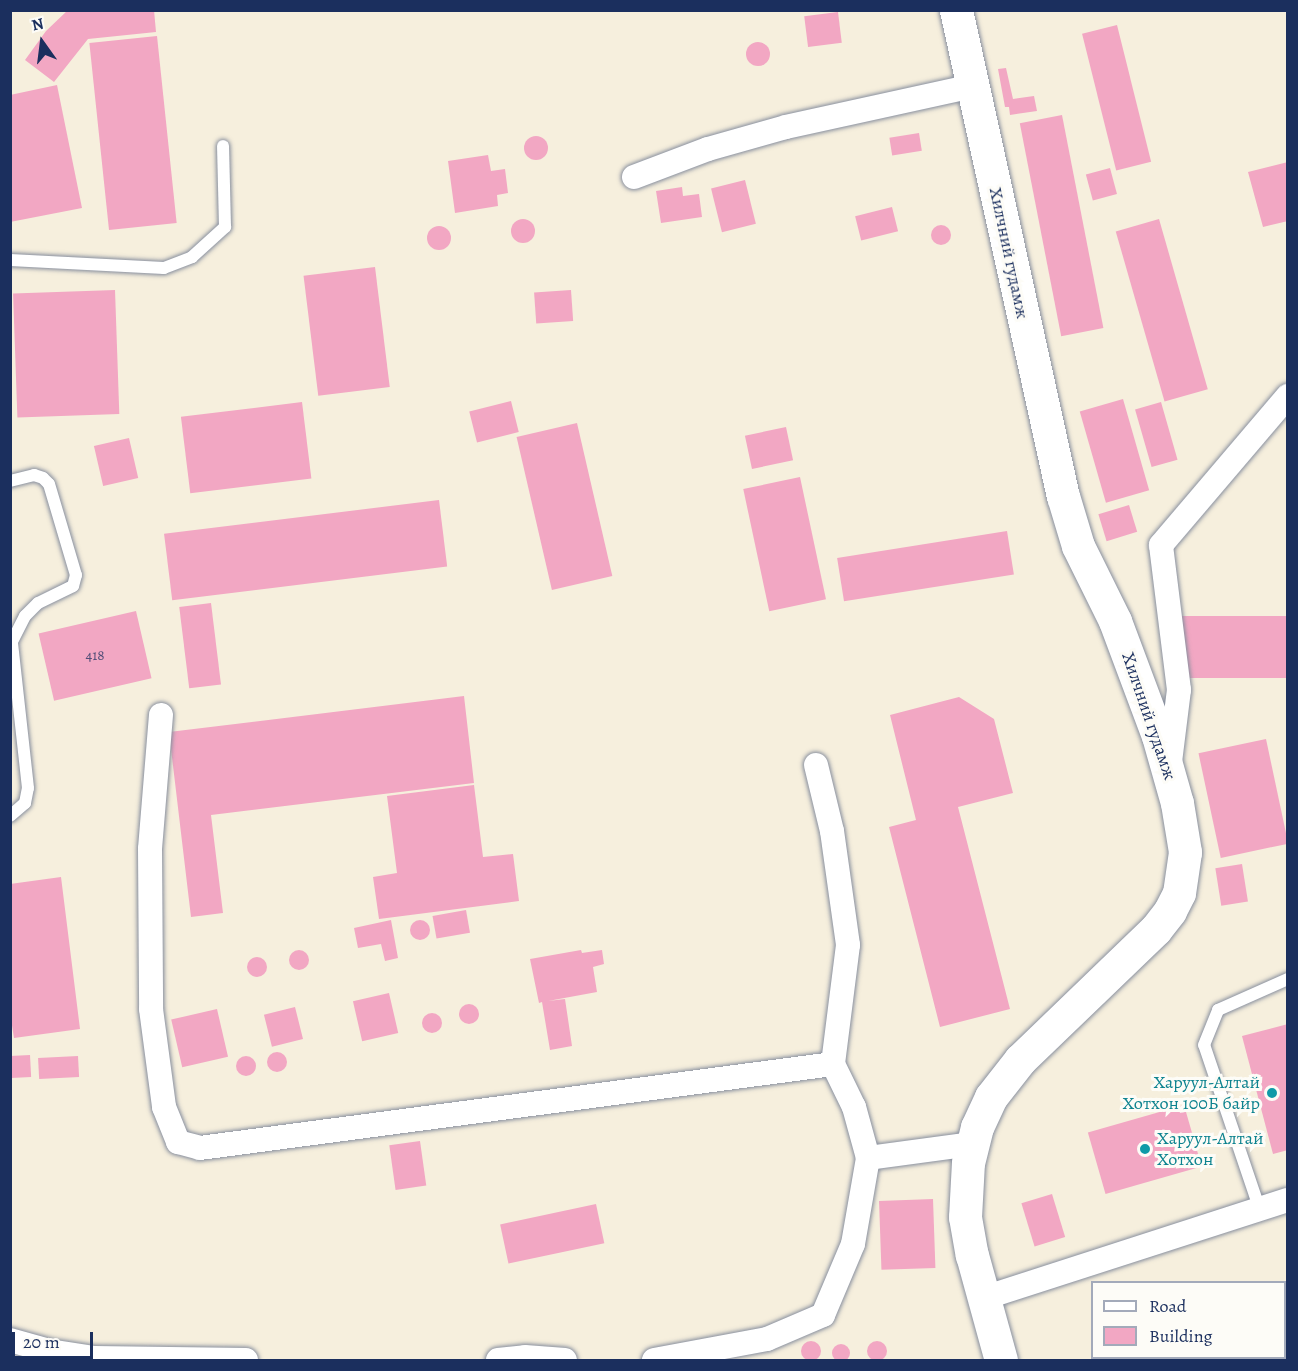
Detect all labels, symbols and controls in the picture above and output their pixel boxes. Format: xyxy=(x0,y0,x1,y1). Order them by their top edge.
north arrow xyxy=(12,12,72,72)
text: N xyxy=(29,12,46,37)
street label: Хилчний гудамж xyxy=(985,185,1033,321)
house number: 418 xyxy=(85,647,105,665)
street label: Хилчний гудамж xyxy=(1117,649,1181,783)
place label: Харуул-Алтай Хотхон 100Б байр xyxy=(1123,1072,1260,1114)
marker: Харуул-Алтай Хотхон 100Б байр xyxy=(1265,1086,1279,1100)
place label: Харуул-Алтай Хотхон xyxy=(1157,1128,1264,1170)
marker: Харуул-Алтай Хотхон xyxy=(1138,1142,1152,1156)
legend xyxy=(1091,1281,1286,1359)
text: Road xyxy=(1149,1294,1186,1318)
scale bar xyxy=(15,1320,96,1358)
text: Building xyxy=(1149,1324,1213,1348)
text: 20 m xyxy=(23,1330,60,1354)

